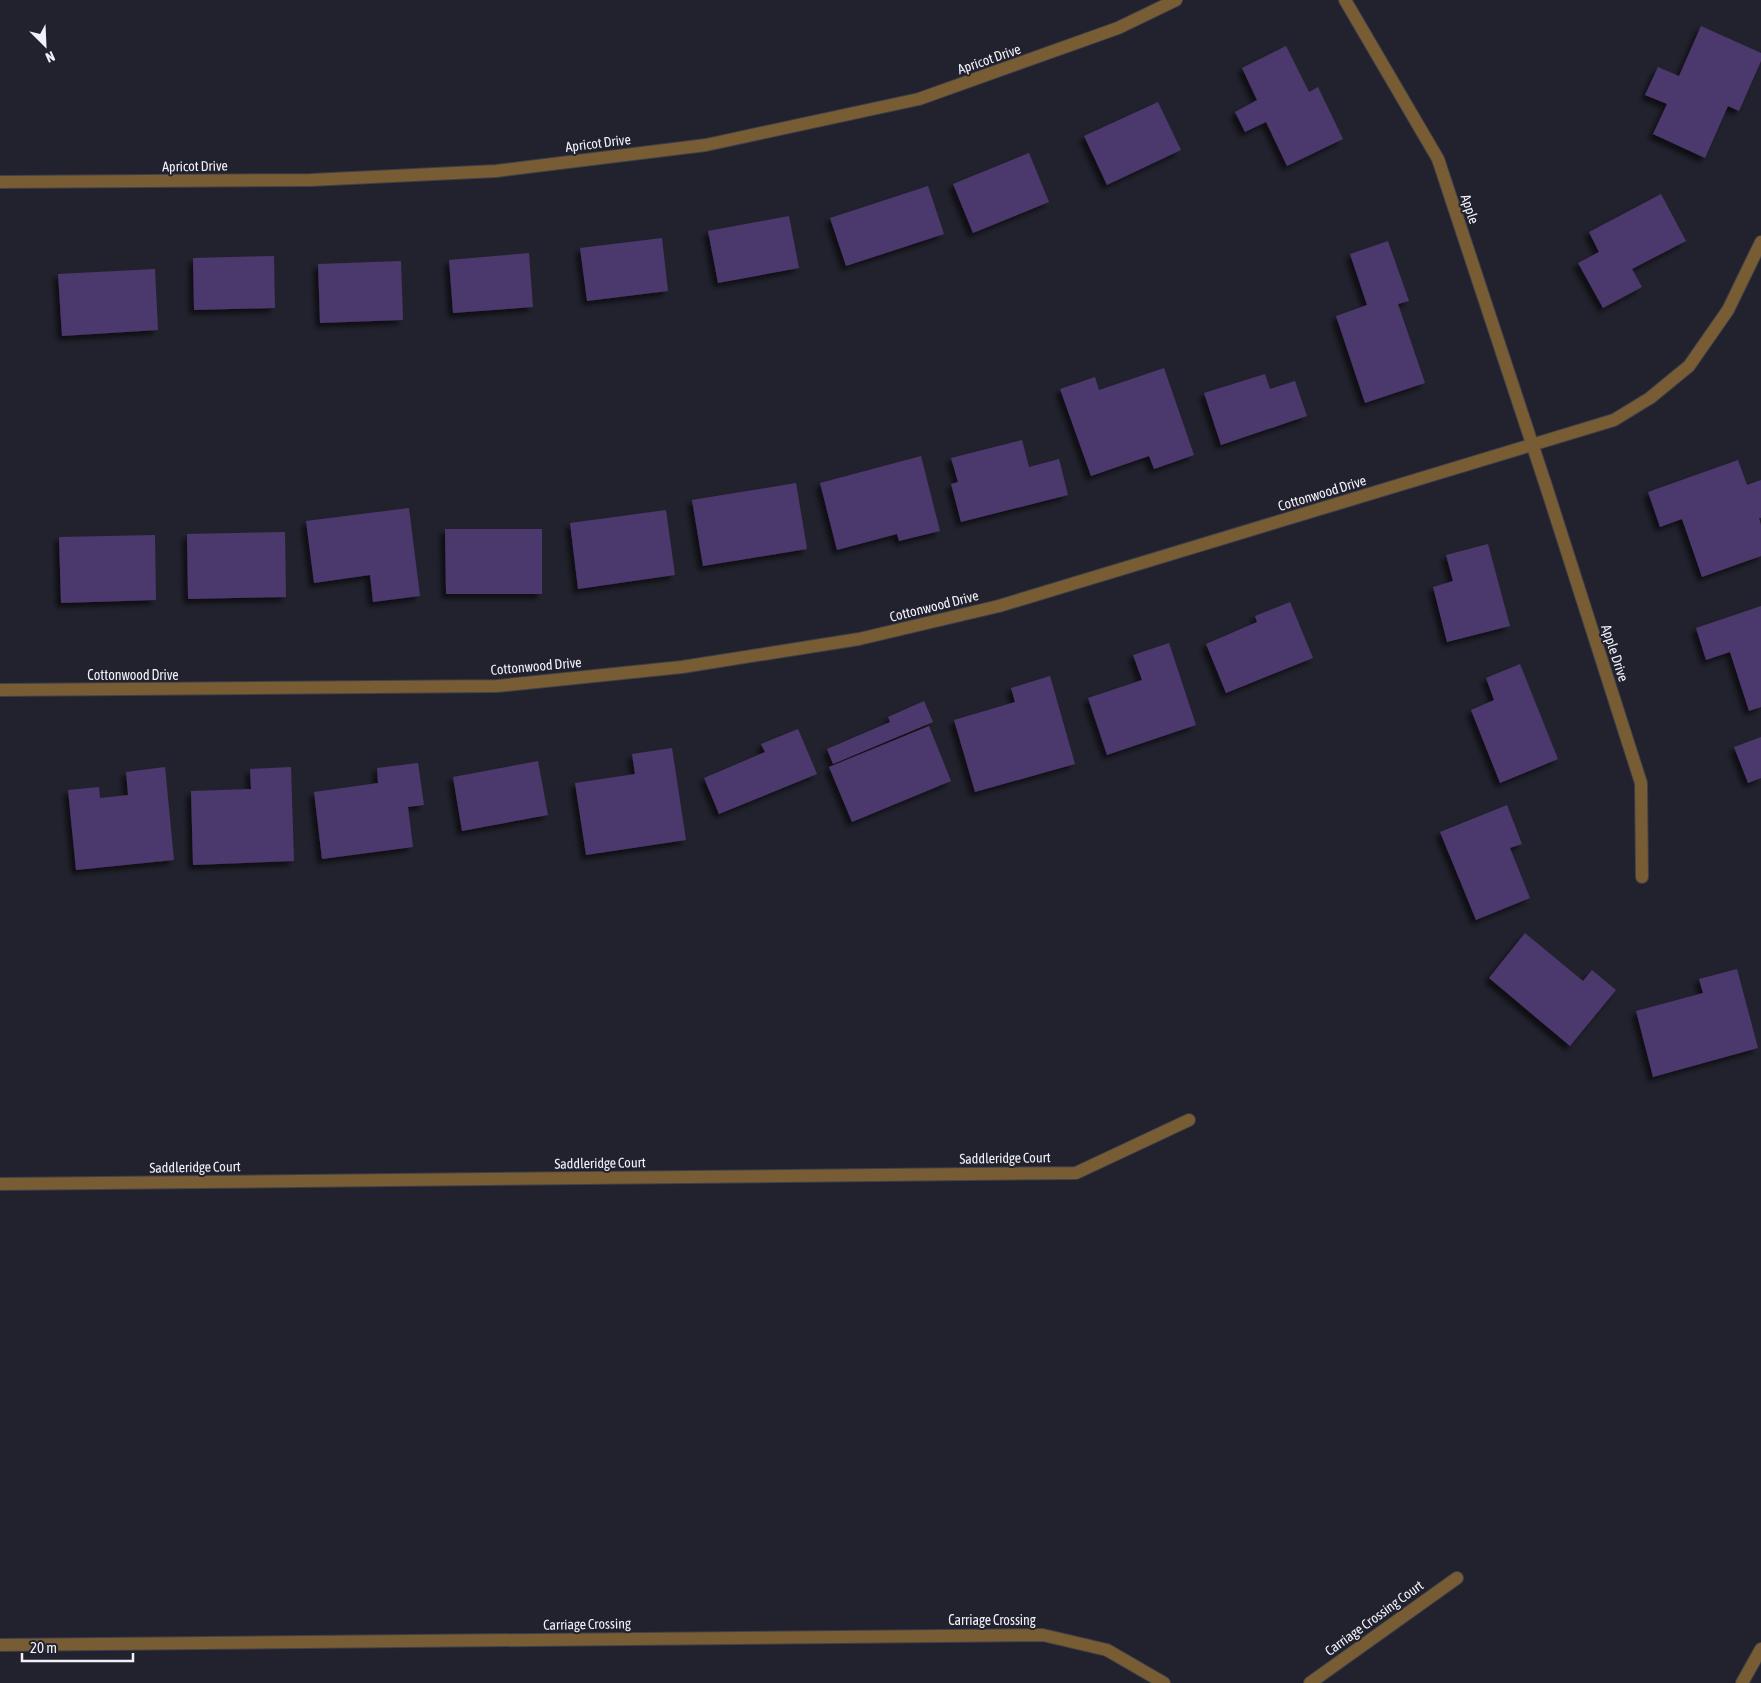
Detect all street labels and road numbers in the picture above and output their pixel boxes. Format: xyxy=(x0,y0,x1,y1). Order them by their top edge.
street label: Apricot Drive xyxy=(955,41,1023,77)
street label: Apricot Drive xyxy=(564,131,632,155)
street label: Apricot Drive xyxy=(162,157,228,175)
street label: Apple xyxy=(1458,192,1482,226)
street label: Cottonwood Drive xyxy=(1276,472,1368,514)
street label: Cottonwood Drive xyxy=(888,587,980,625)
street label: Apple Drive xyxy=(1598,622,1632,684)
street label: Cottonwood Drive xyxy=(490,654,582,678)
street label: Cottonwood Drive xyxy=(87,667,179,683)
street label: Saddleridge Court xyxy=(959,1149,1051,1167)
street label: Saddleridge Court xyxy=(554,1154,646,1172)
street label: Saddleridge Court xyxy=(149,1158,241,1176)
street label: Carriage Crossing Court xyxy=(1322,1577,1426,1659)
street label: Carriage Crossing xyxy=(948,1612,1036,1628)
street label: Carriage Crossing xyxy=(543,1615,631,1633)

